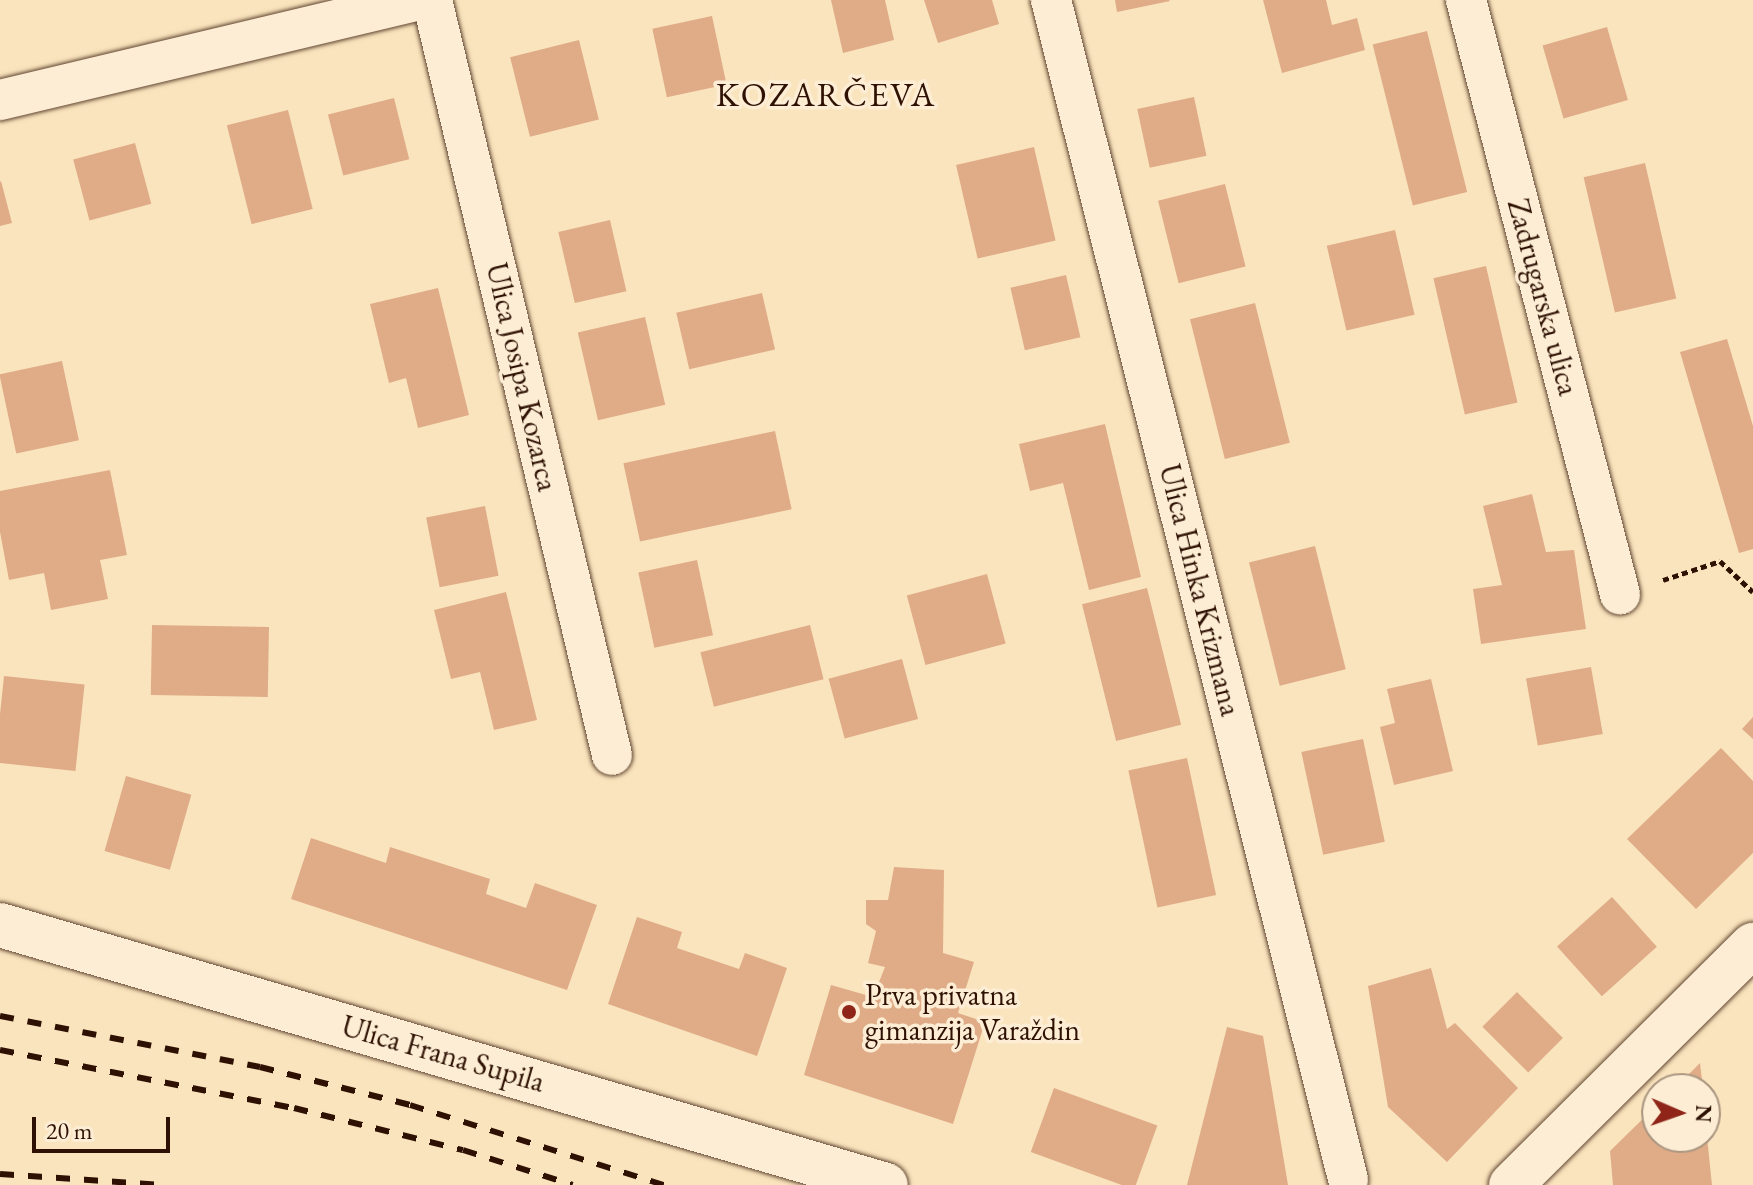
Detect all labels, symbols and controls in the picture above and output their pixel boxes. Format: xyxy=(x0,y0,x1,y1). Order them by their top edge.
district label: KOZARČEVA xyxy=(716,75,936,115)
street label: Zadrugarska ulica xyxy=(1499,195,1587,399)
street label: Ulica Josipa Kozarca xyxy=(478,259,566,495)
street label: Ulica Hinka Krizmana xyxy=(1151,460,1249,720)
place label: Prva privatna gimanzija Varaždin xyxy=(865,977,1080,1048)
marker: Prva privatna gimanzija Varaždin xyxy=(840,1003,858,1021)
street label: Ulica Frana Supila xyxy=(337,1008,549,1100)
north arrow xyxy=(1641,1073,1721,1153)
scale bar xyxy=(36,1101,174,1151)
text: N xyxy=(1689,1104,1718,1123)
text: 20 m xyxy=(46,1115,93,1146)

